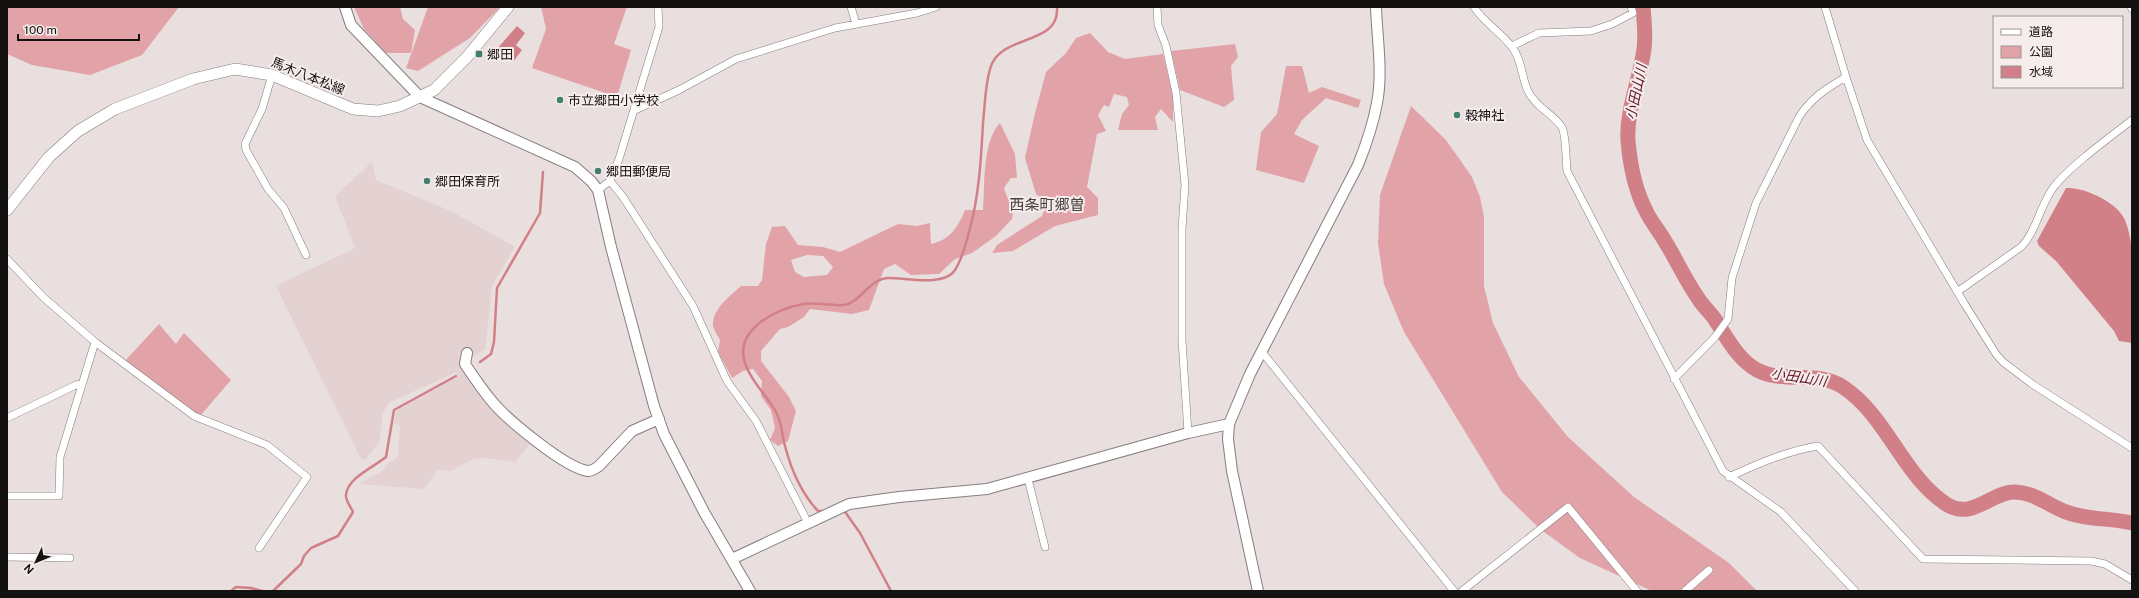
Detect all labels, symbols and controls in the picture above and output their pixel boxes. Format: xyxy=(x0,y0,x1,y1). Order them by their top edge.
scale bar xyxy=(18,16,139,42)
legend xyxy=(1993,16,2123,88)
text: 100 m xyxy=(24,23,57,37)
text: 道路 xyxy=(2029,25,2053,39)
text: 公園 xyxy=(2029,45,2053,59)
place label: 郷田 xyxy=(487,47,513,62)
marker: 郷田 xyxy=(474,49,484,59)
street label: 馬木八本松線 xyxy=(269,54,347,98)
water label: 小田山川 xyxy=(1622,61,1650,121)
text: 水域 xyxy=(2029,65,2053,79)
place label: 市立郷田小学校 xyxy=(568,93,659,108)
marker: 市立郷田小学校 xyxy=(555,95,565,105)
place label: 穀神社 xyxy=(1465,108,1504,123)
marker: 穀神社 xyxy=(1452,110,1462,120)
place label: 郷田郵便局 xyxy=(606,164,671,179)
marker: 郷田郵便局 xyxy=(593,166,603,176)
place label: 郷田保育所 xyxy=(435,174,500,189)
marker: 郷田保育所 xyxy=(422,176,432,186)
district label: 西条町郷曽 xyxy=(1009,196,1085,213)
water label: 小田山川 xyxy=(1770,365,1830,390)
north arrow xyxy=(16,542,56,582)
text: N xyxy=(22,562,36,576)

